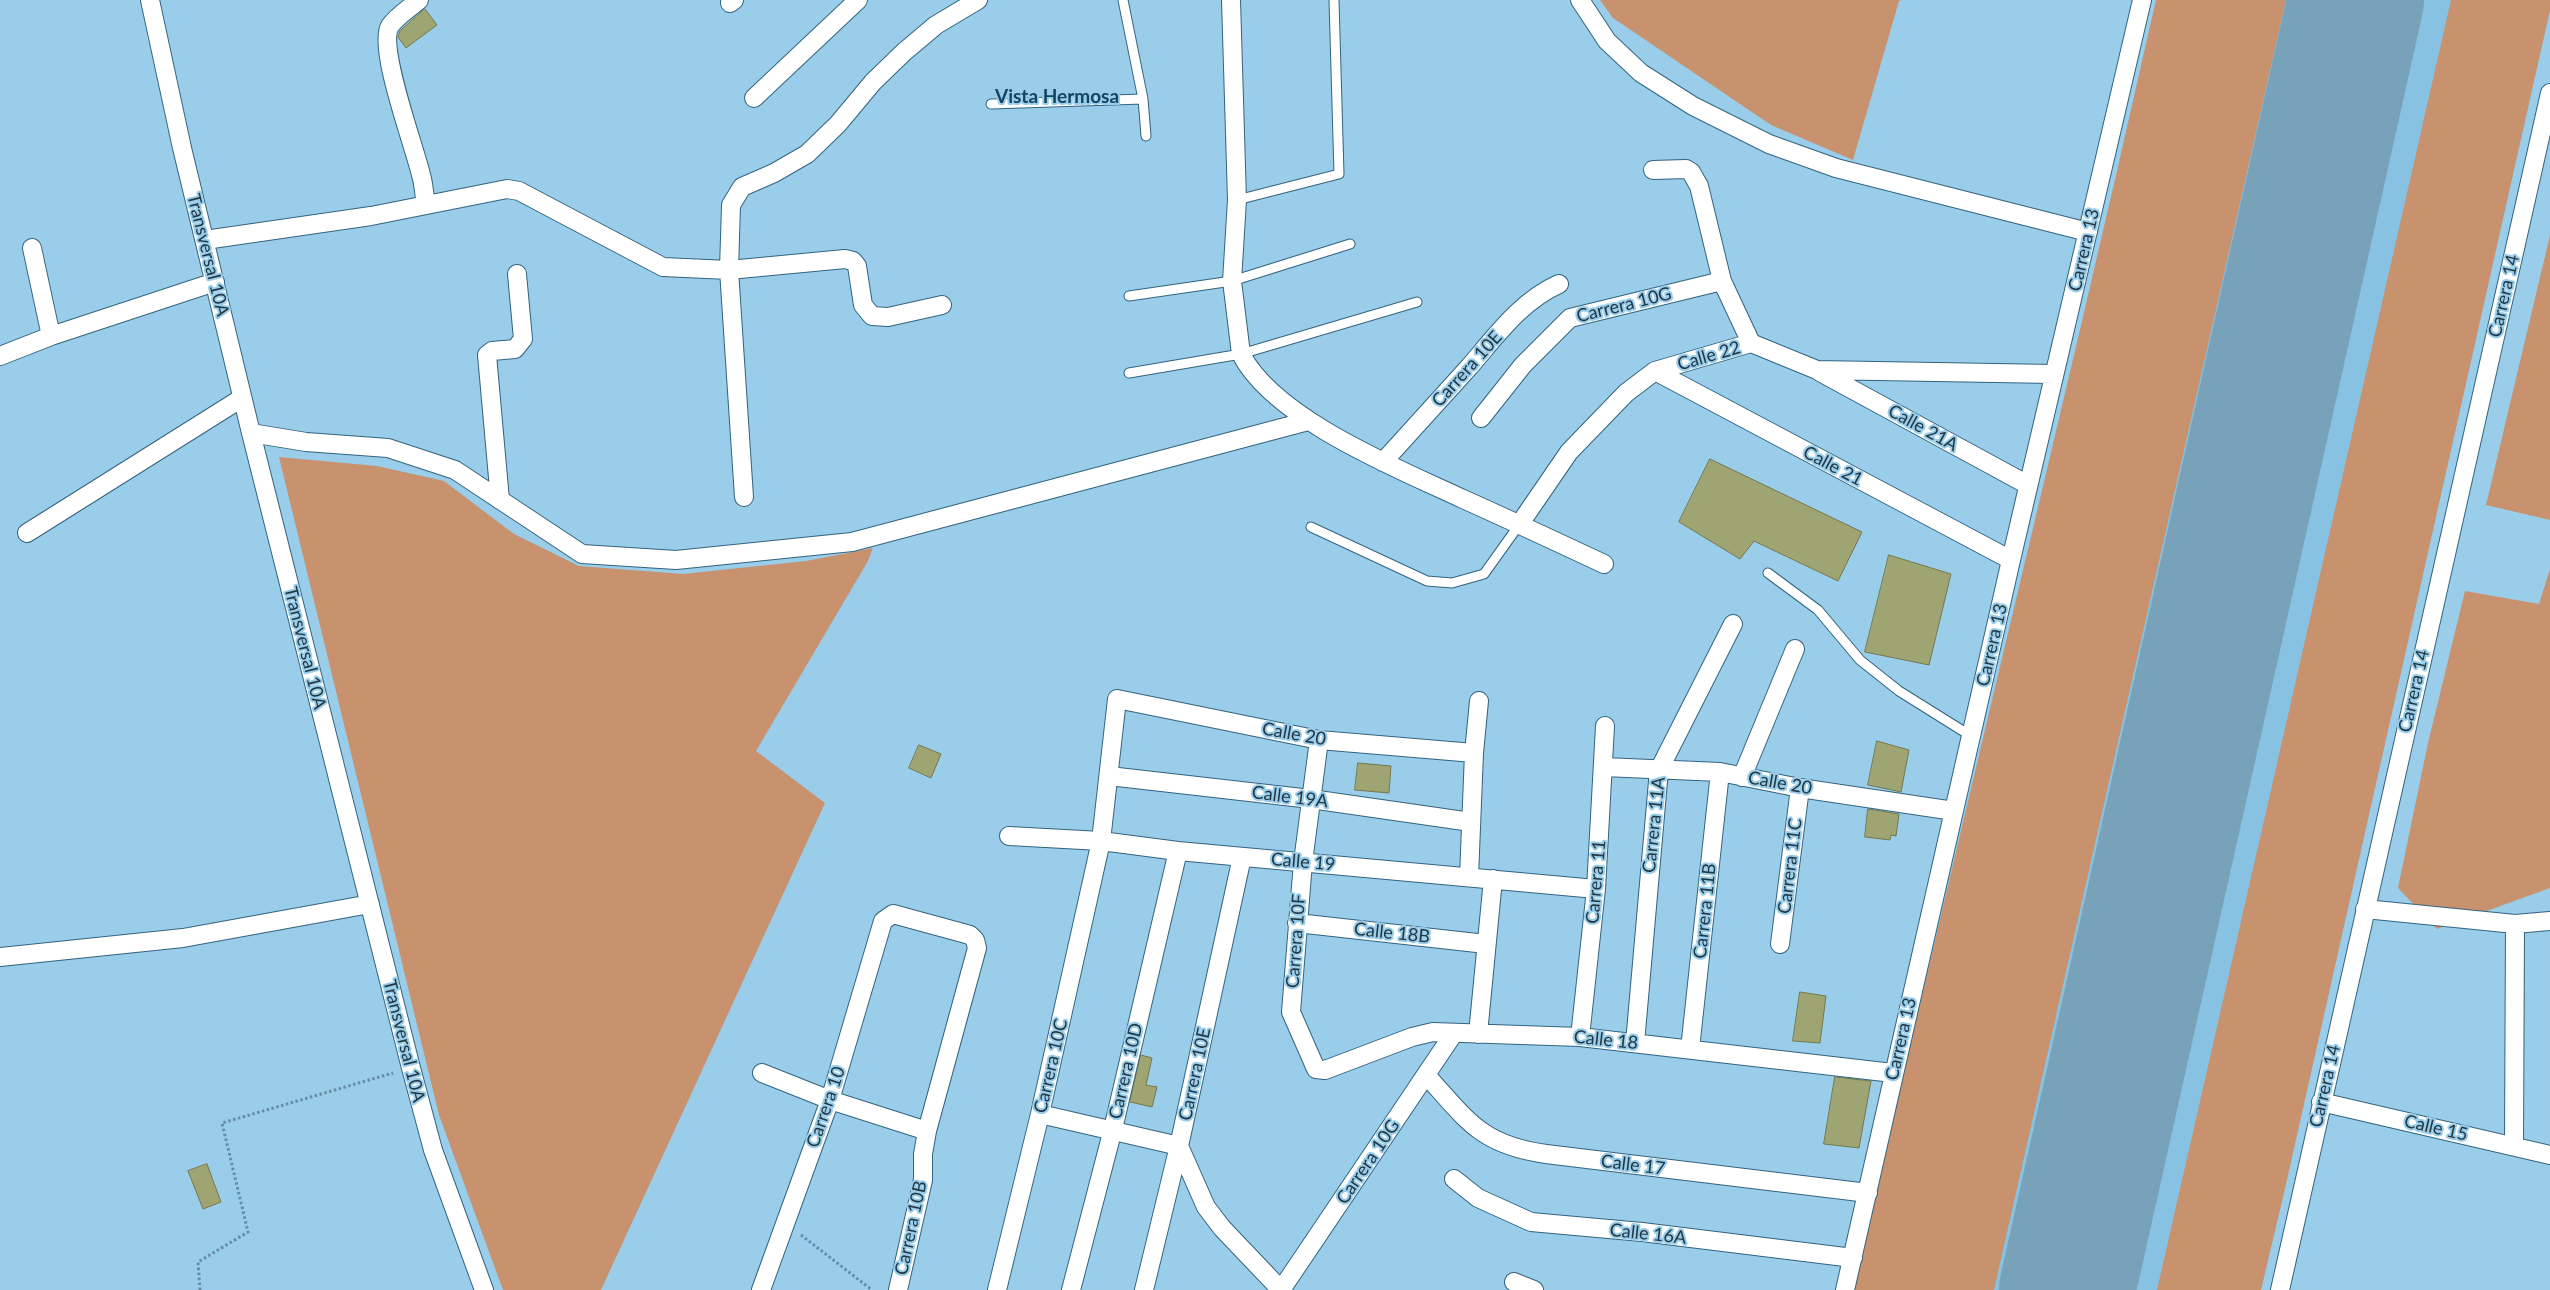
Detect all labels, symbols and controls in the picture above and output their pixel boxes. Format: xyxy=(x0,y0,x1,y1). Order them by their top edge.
district label: Vista Hermosa xyxy=(995,86,1119,108)
street label: Transversal 10A xyxy=(182,192,234,318)
street label: Carrera 13 xyxy=(2064,207,2104,293)
street label: Carrera 14 xyxy=(2484,253,2524,339)
street label: Carrera 10G xyxy=(1574,283,1674,327)
street label: Carrera 10E xyxy=(1427,327,1507,411)
street label: Calle 22 xyxy=(1675,337,1743,375)
street label: Calle 21A xyxy=(1884,400,1962,456)
street label: Calle 21 xyxy=(1799,441,1867,491)
street label: Transversal 10A xyxy=(279,585,331,711)
street label: Carrera 13 xyxy=(1972,602,2012,688)
street label: Carrera 14 xyxy=(2394,648,2434,734)
street label: Calle 20 xyxy=(1260,718,1328,750)
street label: Calle 20 xyxy=(1746,767,1814,799)
street label: Carrera 11A xyxy=(1638,776,1670,874)
street label: Calle 19A xyxy=(1251,782,1329,812)
street label: Carrera 11C xyxy=(1773,817,1807,915)
street label: Carrera 11 xyxy=(1582,839,1610,925)
street label: Calle 19 xyxy=(1270,848,1336,876)
street label: Carrera 11B xyxy=(1689,862,1721,960)
street label: Carrera 10F xyxy=(1282,893,1310,989)
street label: Calle 18B xyxy=(1353,918,1431,948)
street label: Transversal 10A xyxy=(378,978,430,1104)
street label: Carrera 13 xyxy=(1881,996,1921,1082)
street label: Carrera 10C xyxy=(1030,1017,1072,1115)
street label: Carrera 10D xyxy=(1104,1021,1148,1121)
street label: Carrera 10E xyxy=(1175,1026,1215,1122)
street label: Calle 18 xyxy=(1573,1026,1639,1054)
street label: Carrera 14 xyxy=(2305,1043,2345,1129)
street label: Carrera 10 xyxy=(802,1064,850,1150)
street label: Calle 15 xyxy=(2402,1110,2470,1146)
street label: Carrera 10G xyxy=(1332,1116,1404,1208)
street label: Calle 17 xyxy=(1600,1150,1666,1180)
street label: Carrera 10B xyxy=(890,1179,932,1277)
street label: Calle 16A xyxy=(1609,1219,1687,1249)

